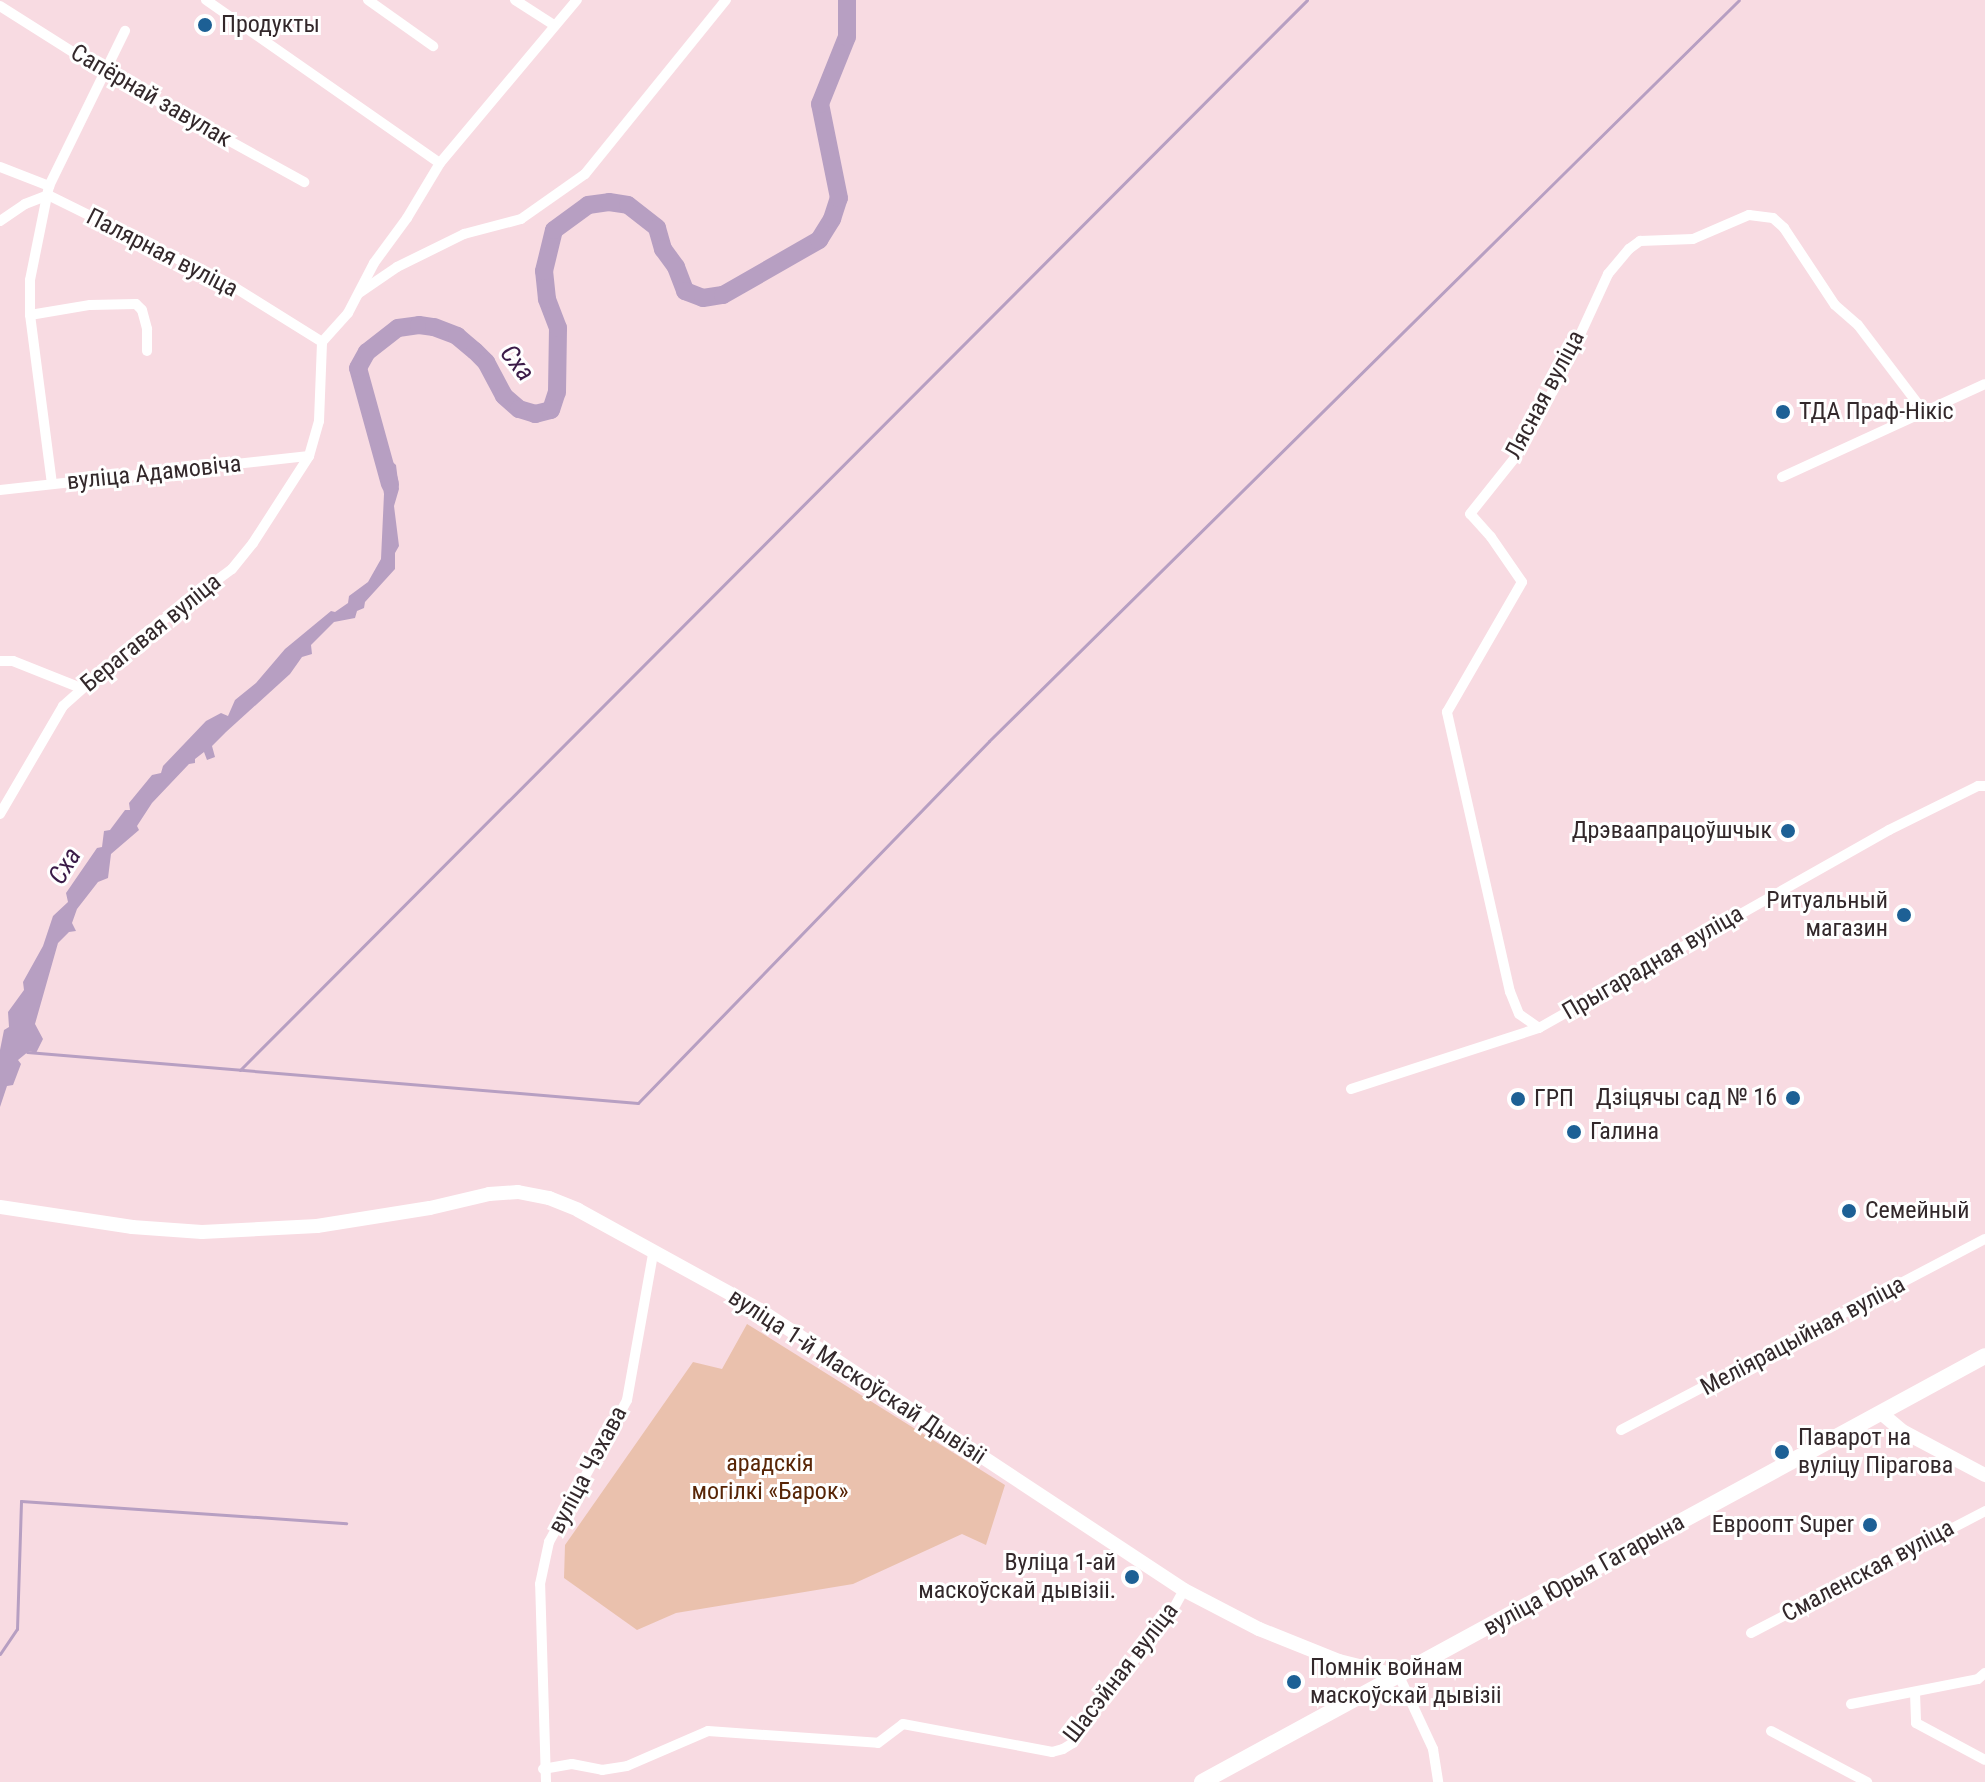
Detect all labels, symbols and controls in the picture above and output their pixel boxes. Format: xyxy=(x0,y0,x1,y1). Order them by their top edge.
place label: Продукты xyxy=(221,11,320,39)
marker: Продукты xyxy=(196,16,214,34)
street label: Сапёрнай завулак xyxy=(66,38,236,154)
street label: Палярная вуліца xyxy=(81,202,243,304)
street label: Лясная вуліца xyxy=(1499,326,1591,464)
water label: Сха xyxy=(493,339,541,387)
place label: ТДА Праф-Нікіс xyxy=(1799,398,1954,426)
marker: ТДА Праф-Нікіс xyxy=(1774,403,1792,421)
street label: вуліца Адамовіча xyxy=(65,450,243,496)
street label: Берагавая вуліца xyxy=(75,568,227,698)
place label: Дрэваапрацоўшчык xyxy=(1572,817,1772,845)
marker: Дрэваапрацоўшчык xyxy=(1779,822,1797,840)
water label: Сха xyxy=(42,842,88,890)
place label: Ритуальный магазин xyxy=(1766,887,1888,943)
street label: Прыгарадная вуліца xyxy=(1558,900,1748,1026)
marker: Ритуальный магазин xyxy=(1895,906,1913,924)
place label: Дзіцячы сад № 16 xyxy=(1596,1084,1777,1112)
place label: ГРП xyxy=(1534,1085,1574,1113)
marker: Дзіцячы сад № 16 xyxy=(1784,1089,1802,1107)
marker: ГРП xyxy=(1509,1090,1527,1108)
place label: Галина xyxy=(1590,1118,1659,1146)
marker: Галина xyxy=(1565,1123,1583,1141)
place label: Семейный xyxy=(1865,1197,1970,1225)
marker: Семейный xyxy=(1840,1202,1858,1220)
street label: Меліярацыйная вуліца xyxy=(1696,1270,1910,1402)
street label: вуліца 1-й Маскоўскай Дывізіі xyxy=(723,1283,991,1471)
street label: вуліца Чэхава xyxy=(542,1401,634,1539)
place label: Паварот на вуліцу Пірагова xyxy=(1798,1424,1953,1480)
marker: Паварот на вуліцу Пірагова xyxy=(1773,1443,1791,1461)
park label: арадскія могілкі «Барок» xyxy=(692,1450,848,1506)
street label: вуліца Юрыя Гагарына xyxy=(1478,1508,1690,1642)
place label: Евроопт Super xyxy=(1712,1511,1854,1539)
street label: Смаленская вуліца xyxy=(1777,1513,1959,1629)
marker: Евроопт Super xyxy=(1861,1516,1879,1534)
place label: Вуліца 1-ай маскоўскай дывізіі. xyxy=(918,1549,1116,1605)
marker: Вуліца 1-ай маскоўскай дывізіі. xyxy=(1123,1568,1141,1586)
street label: Шасэйная вуліца xyxy=(1057,1597,1185,1749)
place label: Помнік войнам маскоўскай дывізіі xyxy=(1310,1654,1501,1710)
marker: Помнік войнам маскоўскай дывізіі xyxy=(1285,1673,1303,1691)

